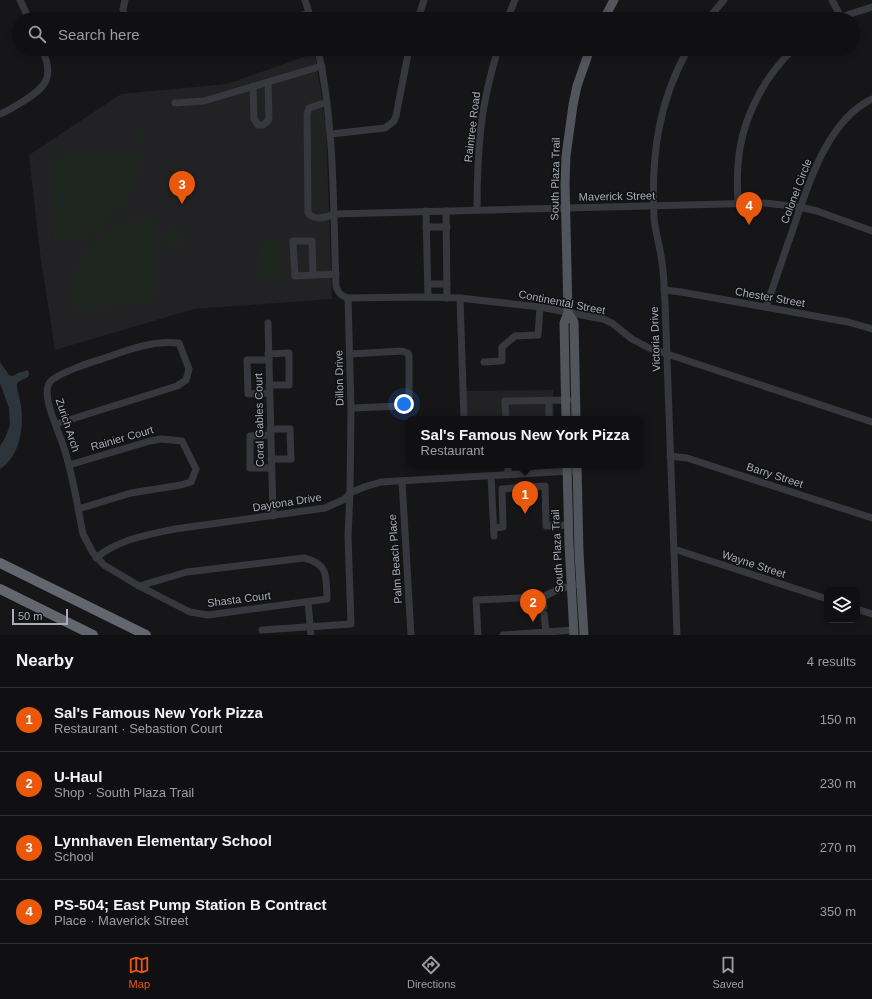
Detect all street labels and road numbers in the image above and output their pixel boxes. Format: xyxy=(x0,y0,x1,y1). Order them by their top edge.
street label: Raintree Road xyxy=(462,91,482,163)
street label: South Plaza Trail xyxy=(548,137,562,221)
street label: Colonel Circle xyxy=(778,157,814,225)
street label: Maverick Street xyxy=(579,189,655,203)
street label: Chester Street xyxy=(734,285,806,309)
street label: Continental Street xyxy=(518,288,606,316)
street label: Victoria Drive xyxy=(648,306,662,372)
street label: Dillon Drive xyxy=(333,350,345,406)
street label: Coral Gables Court xyxy=(252,373,266,467)
street label: Zurich Arch xyxy=(54,397,82,453)
street label: Rainier Court xyxy=(89,423,155,453)
street label: Barry Street xyxy=(745,460,805,490)
street label: Daytona Drive xyxy=(252,491,322,513)
street label: South Plaza Trail xyxy=(549,509,565,593)
street label: Palm Beach Place xyxy=(386,514,404,604)
street label: Wayne Street xyxy=(721,548,787,580)
street label: Shasta Court xyxy=(206,589,272,609)

